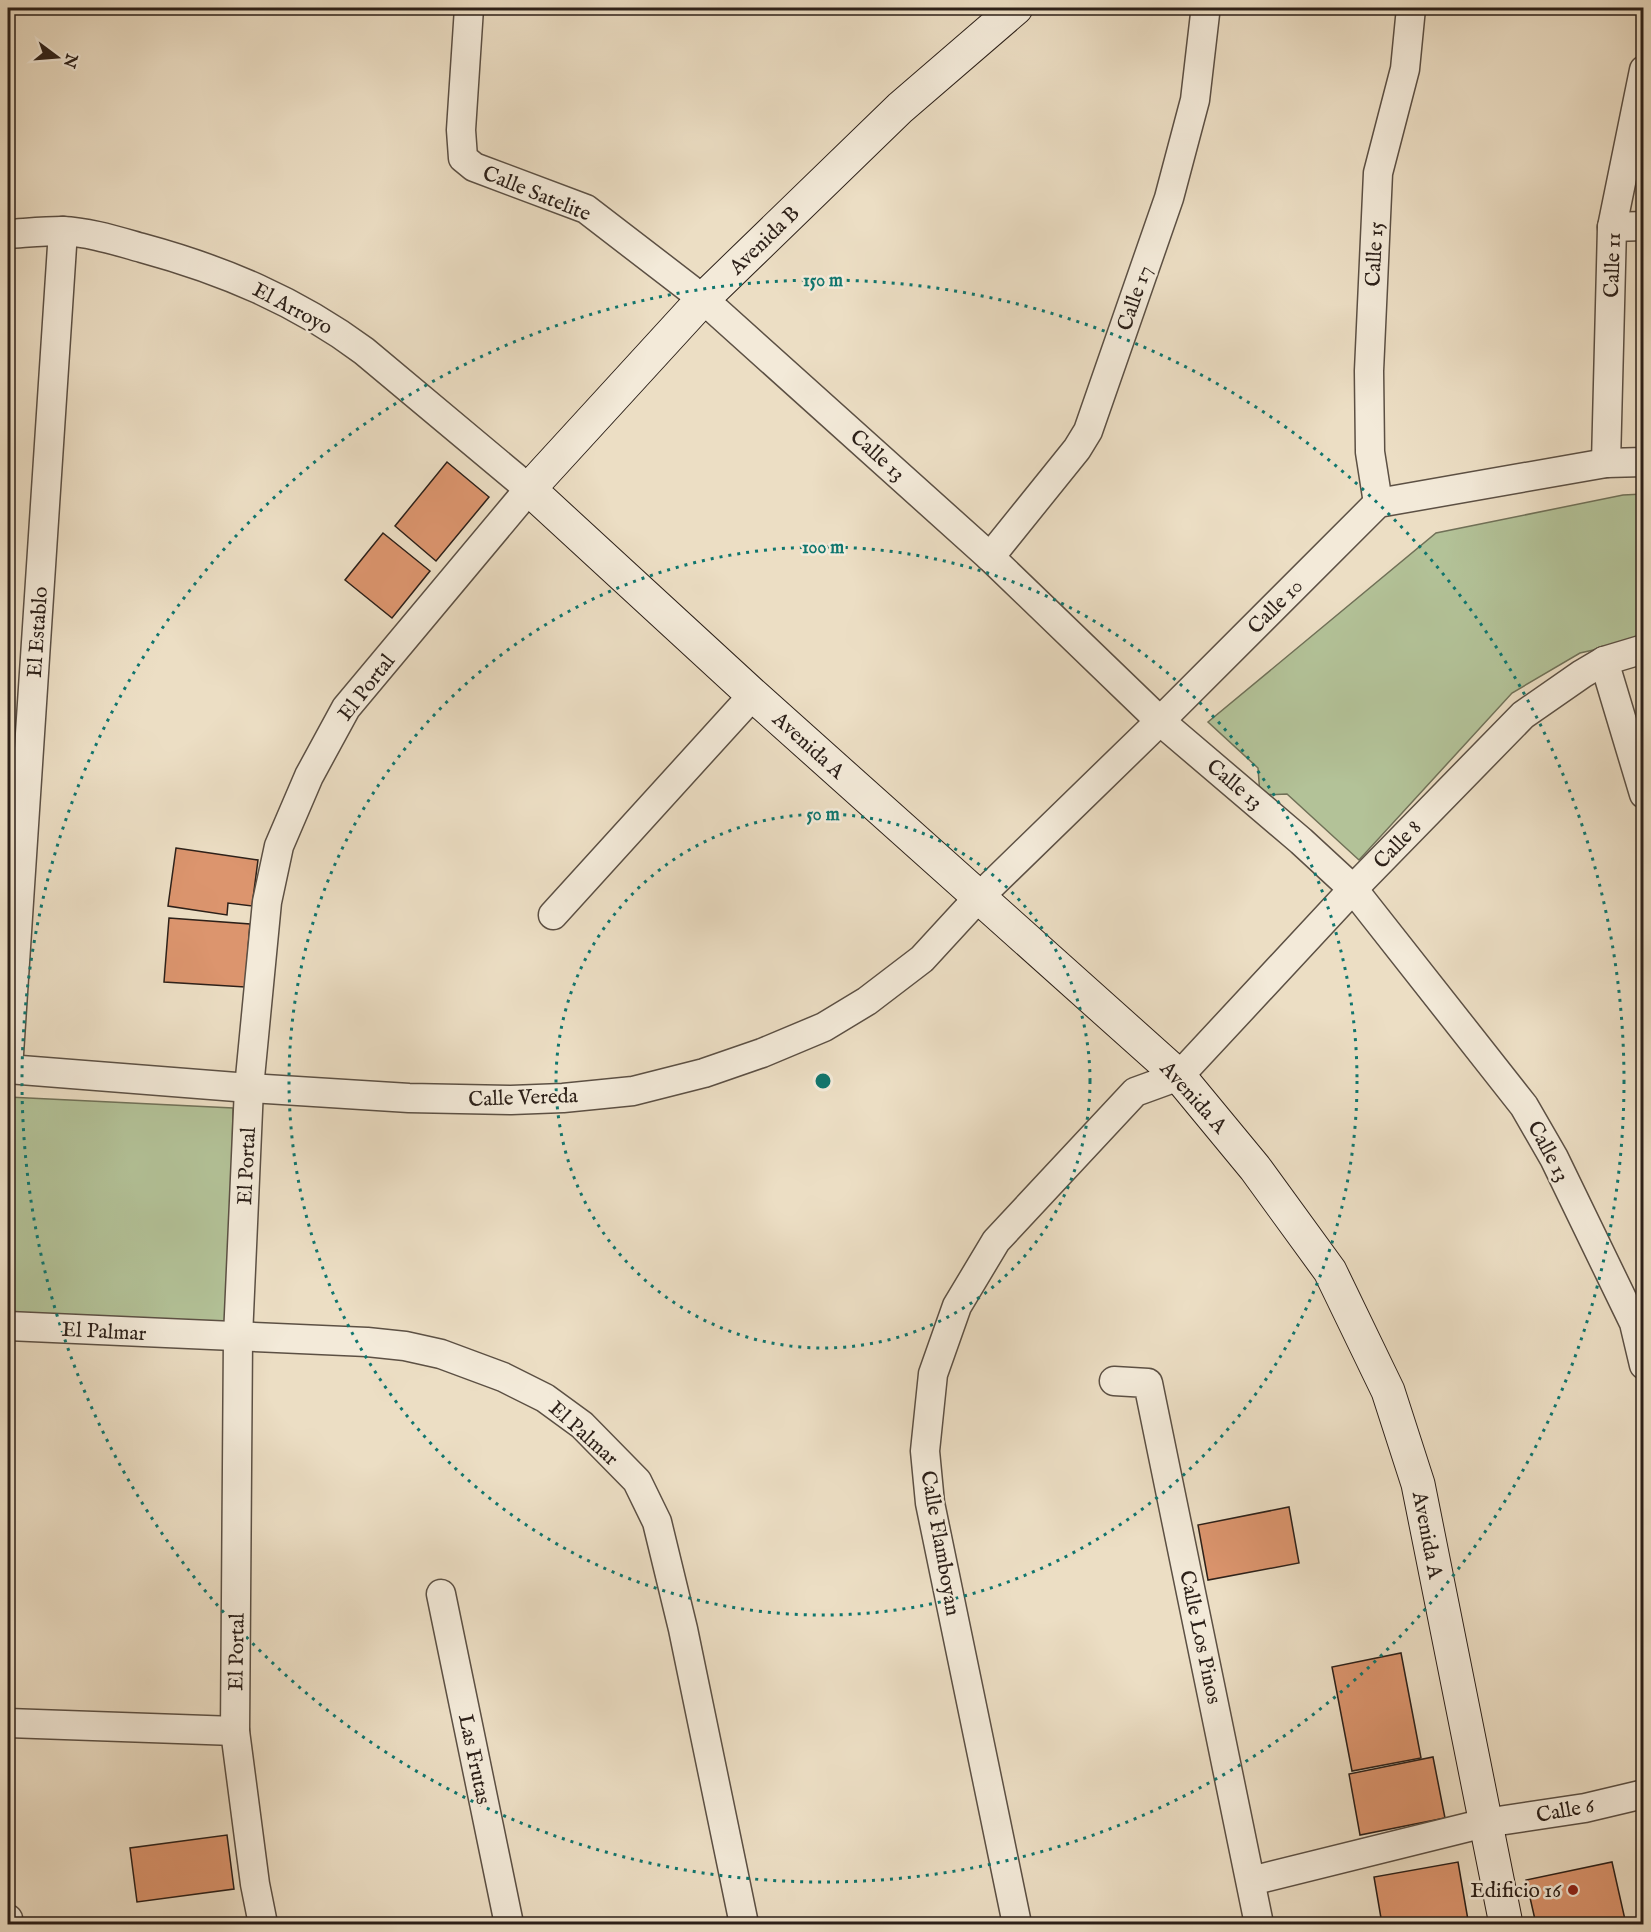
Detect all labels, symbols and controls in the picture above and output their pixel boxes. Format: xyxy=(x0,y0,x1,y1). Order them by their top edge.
north arrow xyxy=(27,27,87,87)
text: N xyxy=(58,50,81,70)
street label: Calle Satelite xyxy=(478,160,595,228)
street label: Avenida B xyxy=(723,201,806,282)
street label: Calle 15 xyxy=(1360,220,1391,287)
street label: Calle 11 xyxy=(1599,232,1628,298)
street label: Calle 17 xyxy=(1112,262,1159,335)
text: 150 m xyxy=(803,270,843,293)
street label: El Arroyo xyxy=(248,277,337,342)
street label: Calle 13 xyxy=(844,424,910,488)
text: 100 m xyxy=(802,537,844,560)
street label: Calle 10 xyxy=(1243,574,1310,641)
street label: El Establo xyxy=(22,586,55,679)
street label: El Portal xyxy=(333,649,402,727)
street label: Avenida A xyxy=(765,706,850,786)
street label: Calle 13 xyxy=(1200,754,1268,817)
text: 50 m xyxy=(806,804,840,827)
street label: Calle 8 xyxy=(1368,815,1428,875)
street label: Avenida A xyxy=(1153,1055,1233,1140)
centre of rings xyxy=(813,1071,833,1091)
street label: Calle Vereda xyxy=(468,1083,579,1114)
street label: Calle 13 xyxy=(1520,1116,1575,1187)
street label: El Portal xyxy=(232,1126,263,1206)
street label: El Palmar xyxy=(61,1317,147,1348)
street label: El Palmar xyxy=(542,1396,624,1473)
street label: Calle Flamboyan xyxy=(913,1469,966,1618)
street label: Avenida A xyxy=(1405,1488,1448,1582)
street label: Calle Los Pinos xyxy=(1172,1568,1227,1707)
street label: El Portal xyxy=(223,1613,252,1691)
street label: Las Frutas xyxy=(451,1712,496,1807)
street label: Calle 6 xyxy=(1534,1793,1598,1830)
place label: Edificio 16 xyxy=(1470,1878,1562,1905)
marker: Edificio 16 xyxy=(1566,1883,1580,1897)

